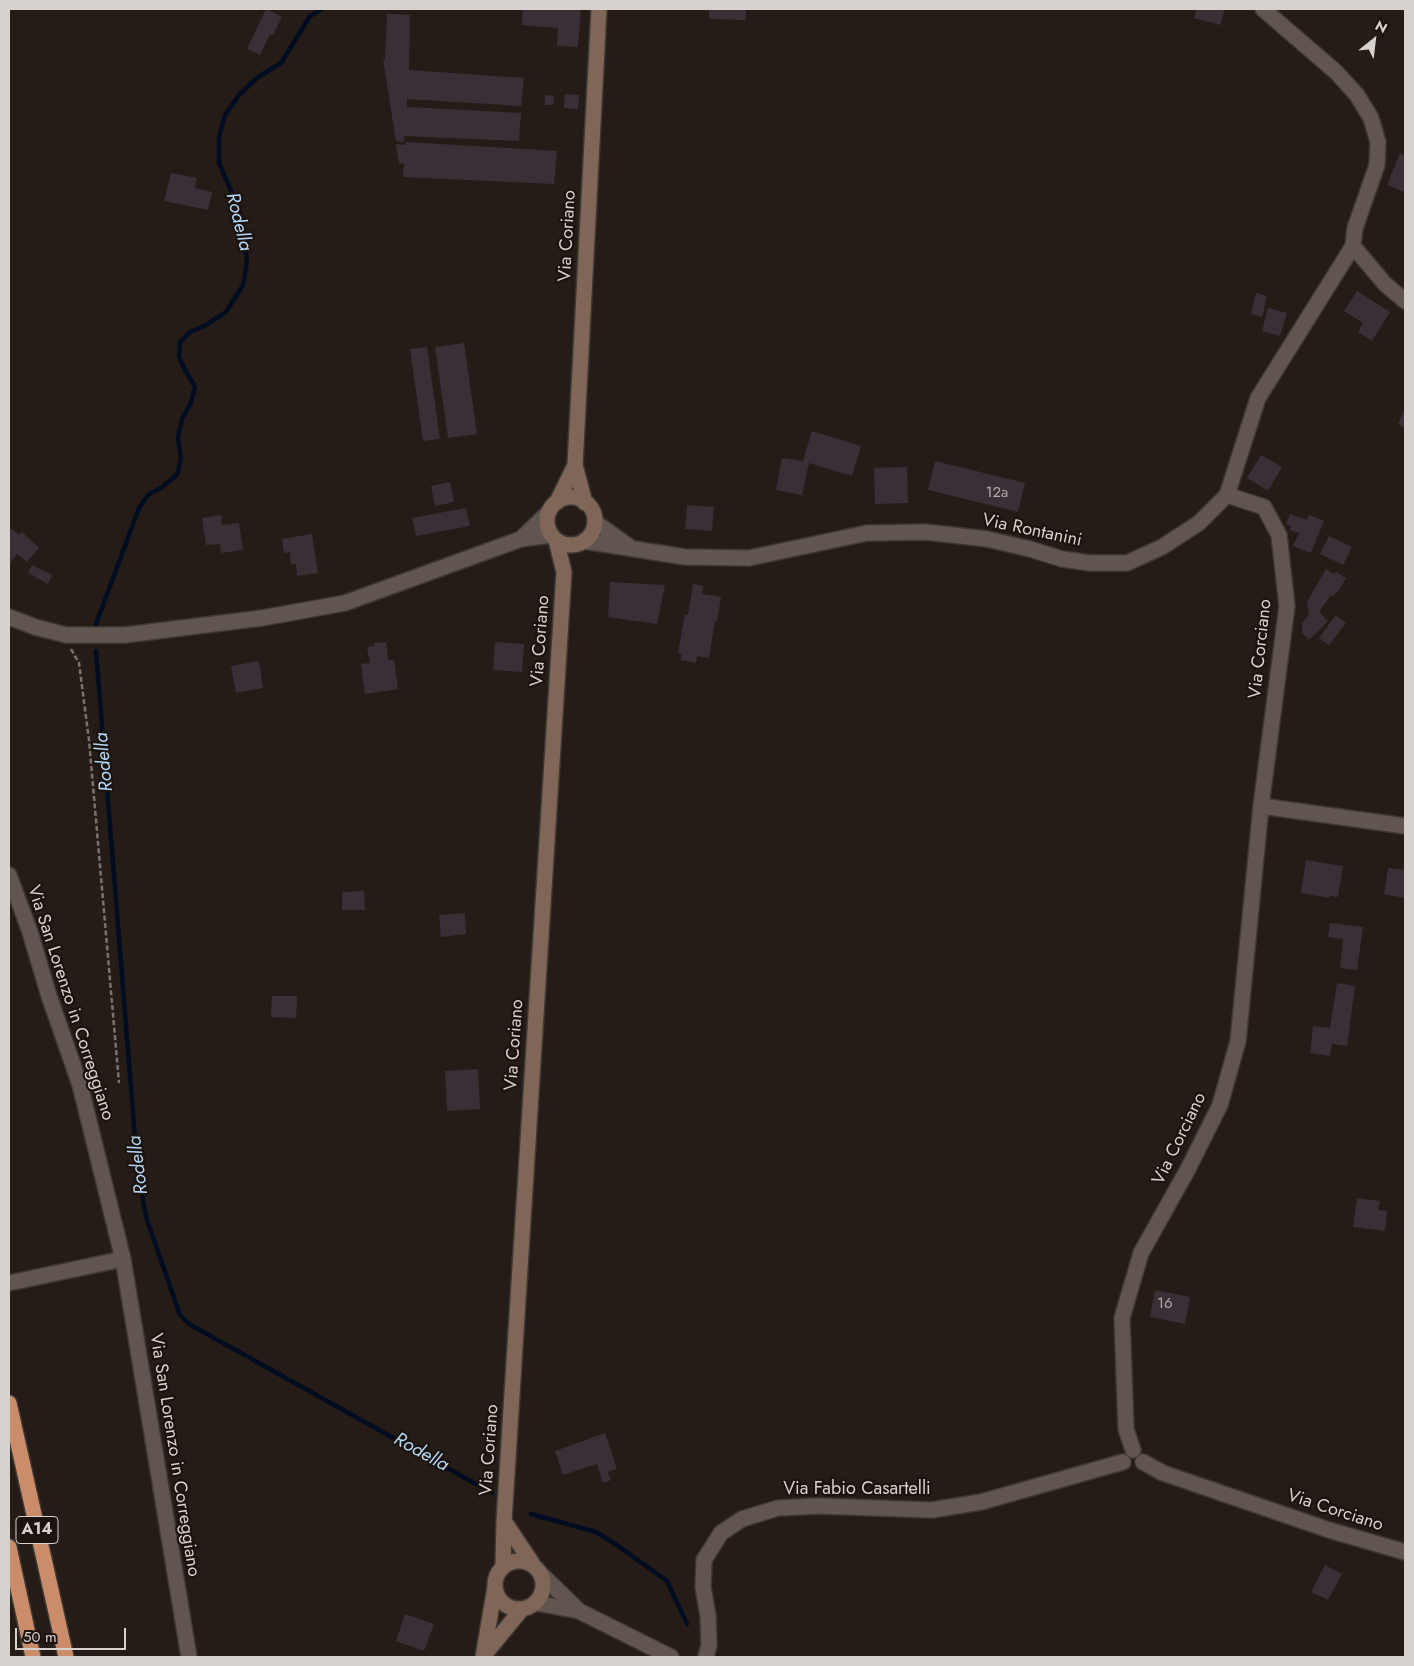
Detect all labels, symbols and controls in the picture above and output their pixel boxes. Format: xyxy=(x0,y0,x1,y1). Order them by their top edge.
north arrow xyxy=(1349,15,1399,65)
text: N xyxy=(1372,15,1391,38)
water label: Rodella xyxy=(220,190,256,254)
street label: Via Coriano xyxy=(555,190,581,282)
house number: 12a xyxy=(986,484,1008,502)
street label: Via Rontanini xyxy=(980,510,1084,552)
street label: Via Coriano xyxy=(527,595,555,687)
street label: Via Corciano xyxy=(1245,598,1277,700)
water label: Rodella xyxy=(91,731,119,793)
street label: Via San Lorenzo in Correggiano xyxy=(22,883,118,1123)
street label: Via Coriano xyxy=(501,999,529,1091)
street label: Via Corciano xyxy=(1148,1089,1212,1189)
water label: Rodella xyxy=(124,1134,154,1196)
house number: 16 xyxy=(1157,1295,1173,1313)
street label: Via San Lorenzo in Correggiano xyxy=(144,1332,204,1578)
street label: Via Coriano xyxy=(476,1404,504,1496)
water label: Rodella xyxy=(390,1429,452,1477)
street label: Via Fabio Casartelli xyxy=(783,1479,931,1501)
street label: Via Corciano xyxy=(1284,1485,1386,1537)
road number: A14 xyxy=(16,1516,58,1544)
scale bar xyxy=(18,1618,129,1650)
text: 50 m xyxy=(23,1626,57,1648)

